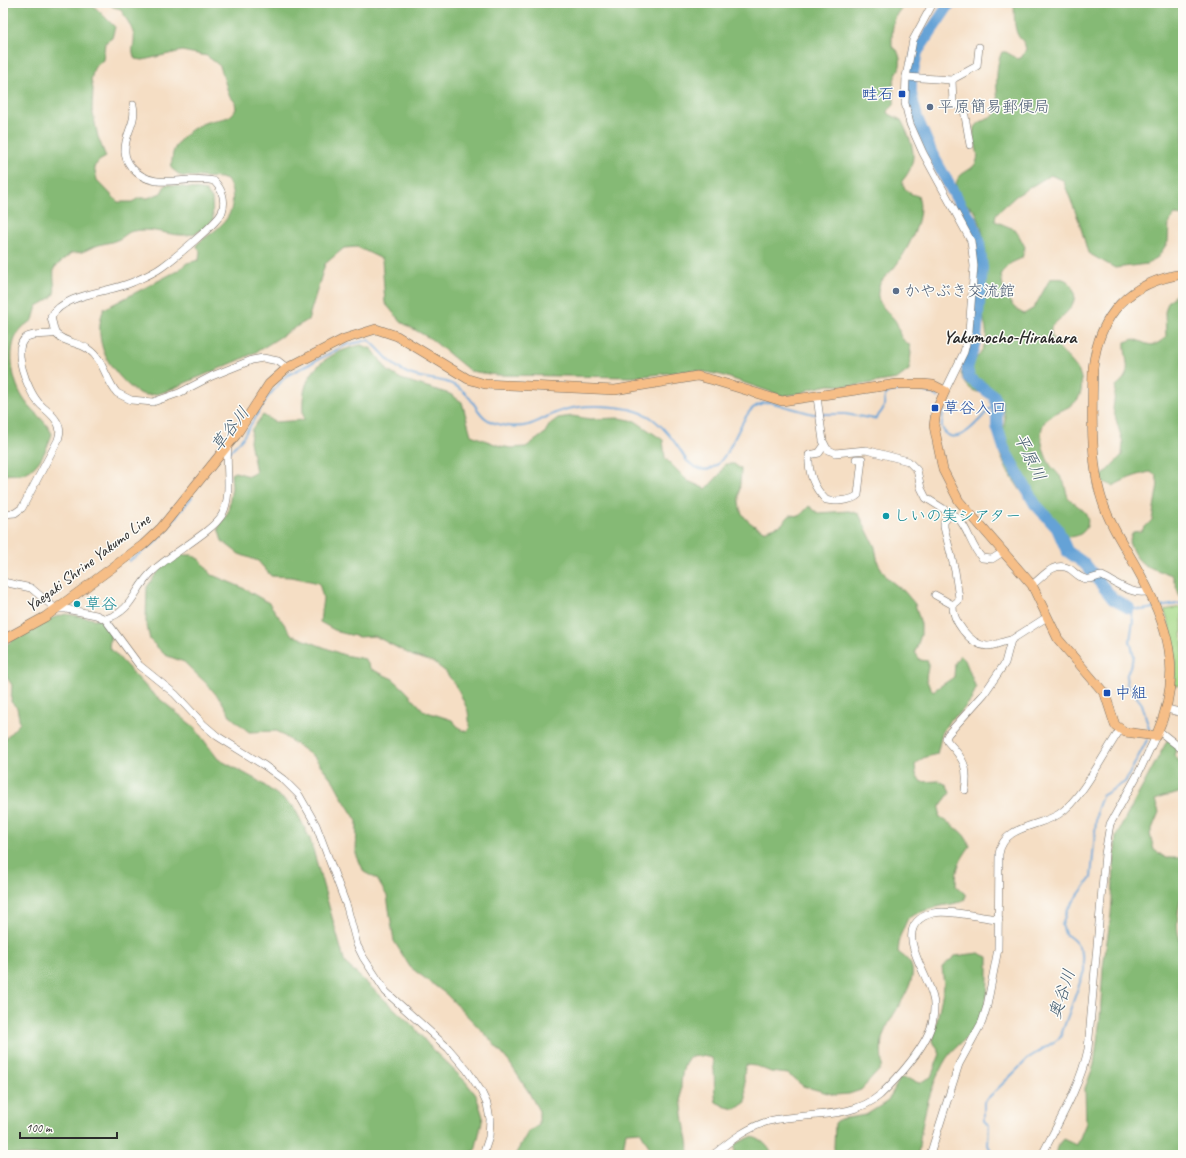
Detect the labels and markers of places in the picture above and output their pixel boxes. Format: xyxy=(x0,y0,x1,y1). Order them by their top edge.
place label: 畦石 xyxy=(862,84,894,104)
marker: 畦石 xyxy=(897,89,907,99)
place label: 平原簡易郵便局 xyxy=(938,97,1050,117)
marker: 平原簡易郵便局 xyxy=(925,102,935,112)
place label: かやぶき交流館 xyxy=(904,281,1015,301)
marker: かやぶき交流館 xyxy=(891,286,901,296)
place label: 草谷入口 xyxy=(943,398,1007,418)
marker: 草谷入口 xyxy=(930,403,940,413)
place label: しいの実シアター xyxy=(894,506,1021,526)
marker: しいの実シアター xyxy=(881,511,891,521)
place label: 草谷 xyxy=(85,594,117,614)
marker: 草谷 xyxy=(72,599,82,609)
place label: 中組 xyxy=(1115,683,1147,703)
marker: 中組 xyxy=(1102,688,1112,698)

